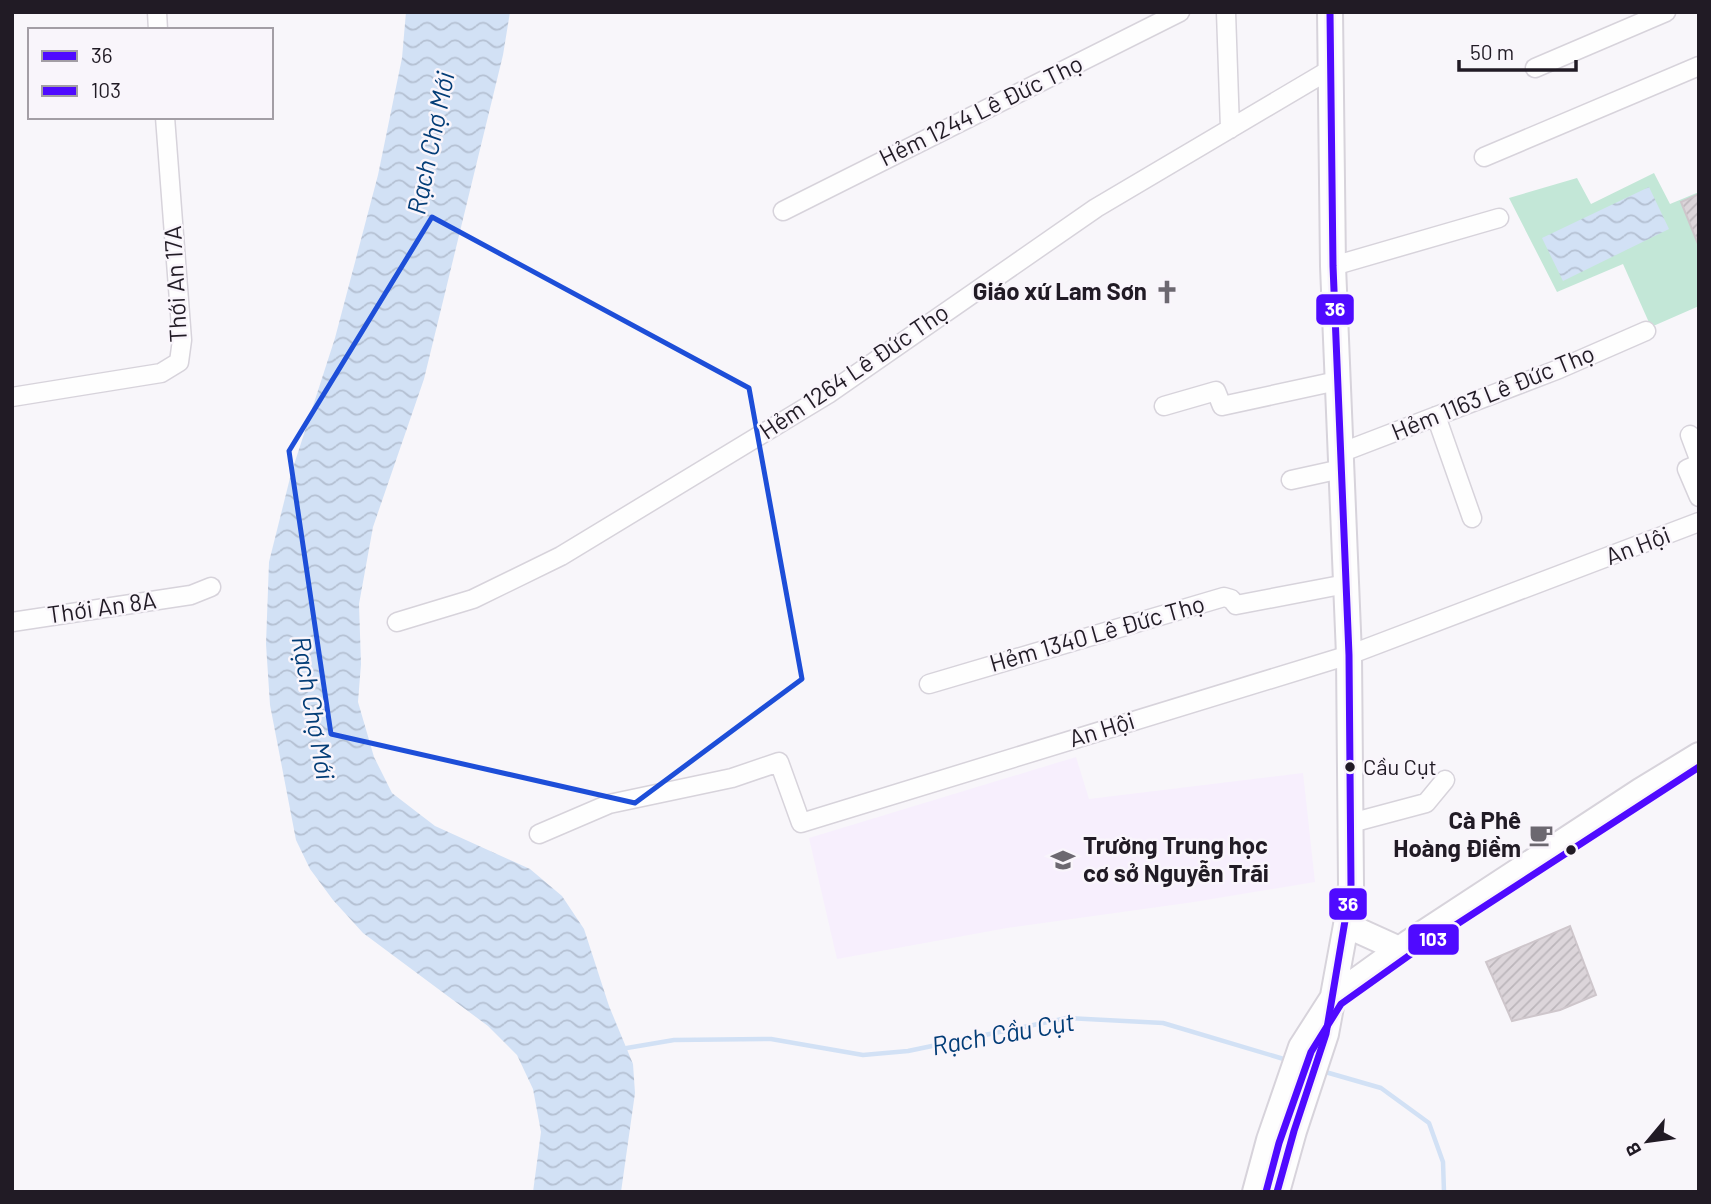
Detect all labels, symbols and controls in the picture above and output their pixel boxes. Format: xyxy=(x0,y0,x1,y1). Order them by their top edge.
legend xyxy=(28,28,273,119)
scale bar xyxy=(1459,28,1576,72)
text: 50 m xyxy=(1470,39,1514,64)
text: 36 xyxy=(91,42,113,67)
street label: Hẻm 1244 Lê Đức Thọ xyxy=(874,48,1087,171)
water label: Rạch Chợ Mới xyxy=(399,68,460,217)
text: 103 xyxy=(91,77,121,102)
street label: Thới An 17A xyxy=(157,225,192,343)
place label: Giáo xứ Lam Sơn xyxy=(973,276,1147,305)
church icon: Giáo xứ Lam Sơn xyxy=(1153,278,1181,306)
line badge: 36 xyxy=(1315,293,1355,326)
street label: Hẻm 1264 Lê Đức Thọ xyxy=(753,297,953,445)
text: 36 xyxy=(1325,297,1345,320)
street label: Hẻm 1163 Lê Đức Thọ xyxy=(1387,338,1598,446)
street label: An Hội xyxy=(1601,519,1674,570)
street label: Thới An 8A xyxy=(46,585,158,628)
street label: Hẻm 1340 Lê Đức Thọ xyxy=(986,588,1207,677)
water label: Rạch Chợ Mới xyxy=(287,634,342,782)
street label: An Hội xyxy=(1065,705,1138,752)
place label: Cầu Cụt xyxy=(1363,753,1437,779)
marker: Cầu Cụt xyxy=(1343,760,1357,774)
place label: Cà Phê Hoàng Điềm xyxy=(1393,805,1521,862)
cafe icon: Cà Phê Hoàng Điềm xyxy=(1527,821,1555,849)
place label: Trường Trung học cơ sở Nguyễn Trãi xyxy=(1083,830,1269,887)
unlabelled marker xyxy=(1564,843,1578,857)
school or university icon: Trường Trung học cơ sở Nguyễn Trãi xyxy=(1049,846,1077,874)
line badge: 36 xyxy=(1328,887,1368,921)
text: 36 xyxy=(1338,892,1358,915)
line badge: 103 xyxy=(1407,923,1460,956)
text: 103 xyxy=(1419,927,1447,950)
water label: Rạch Cầu Cụt xyxy=(929,1005,1077,1060)
north arrow xyxy=(1613,1106,1683,1176)
text: B xyxy=(1620,1139,1646,1160)

